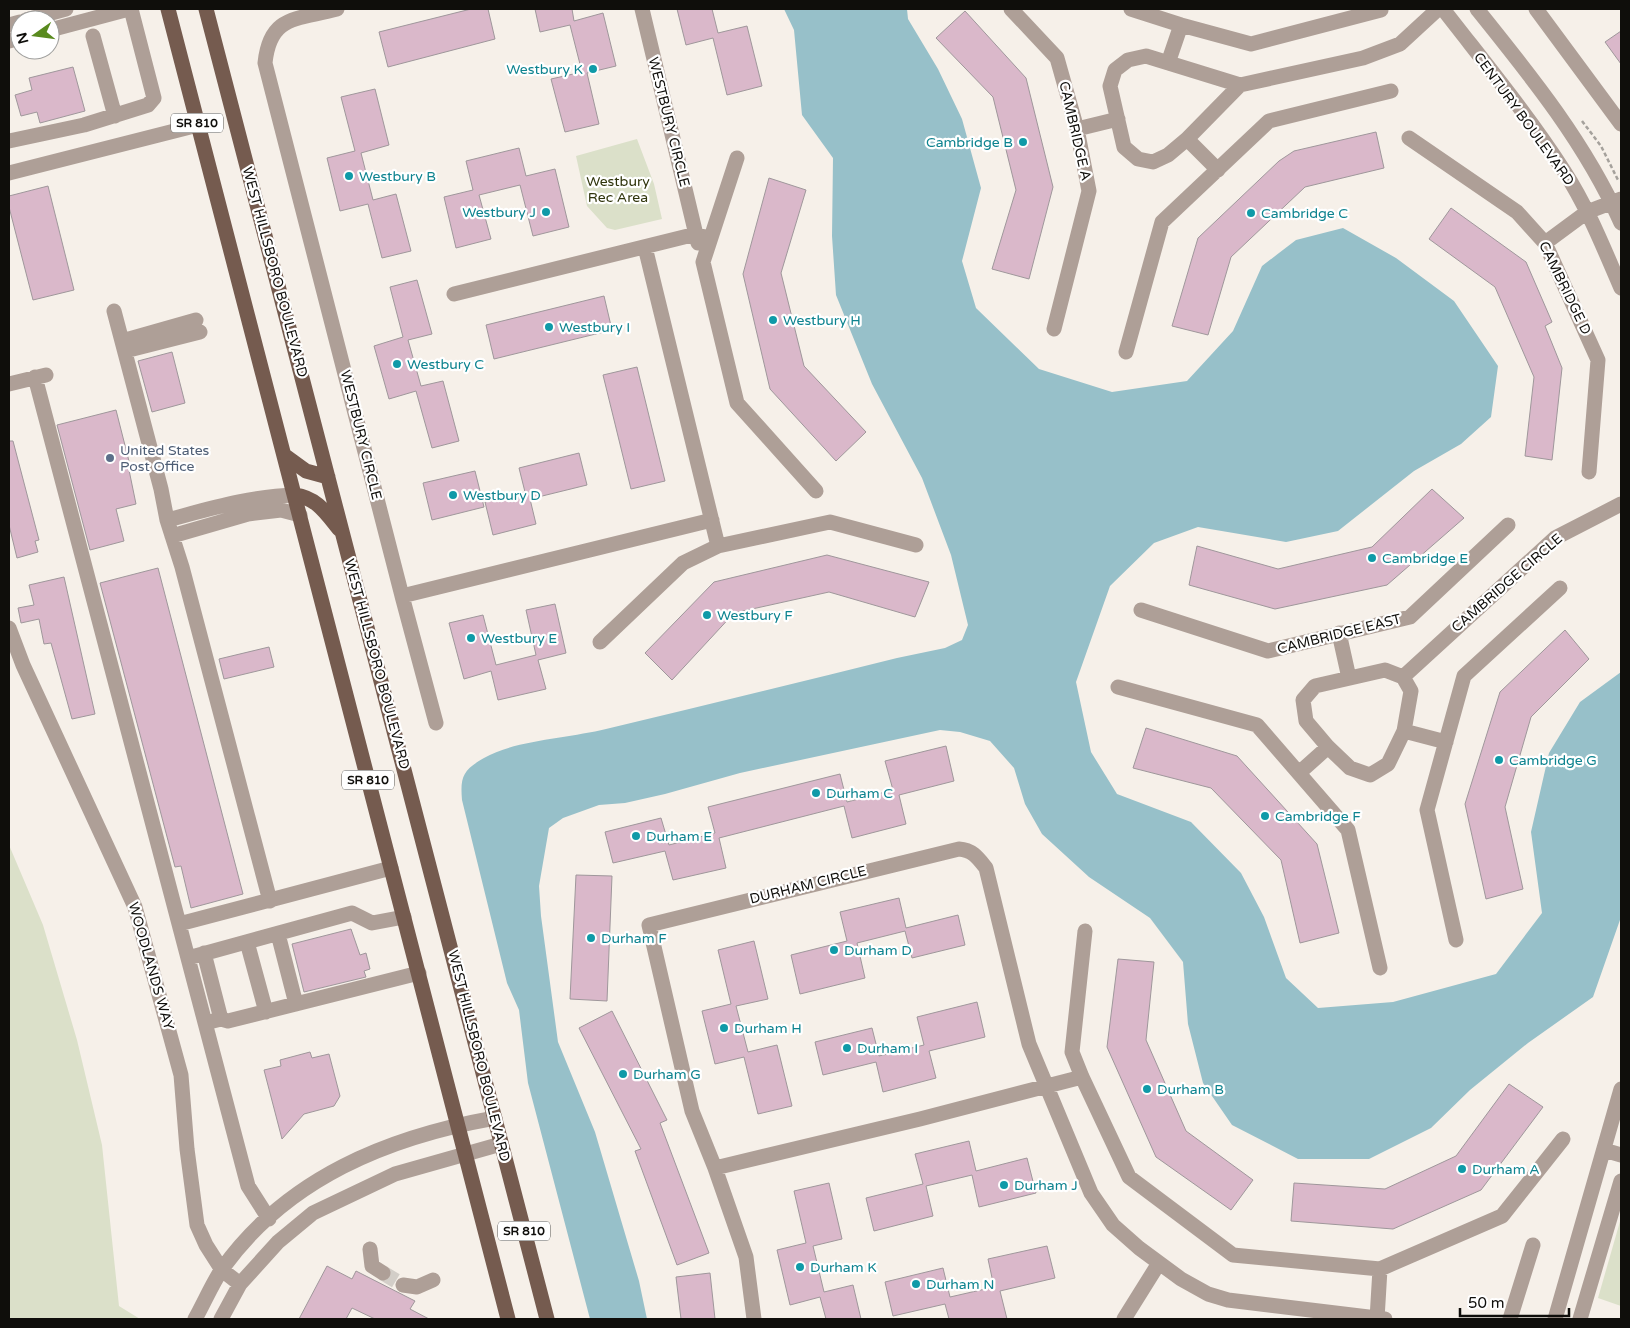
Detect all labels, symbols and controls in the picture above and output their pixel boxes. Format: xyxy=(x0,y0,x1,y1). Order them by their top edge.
north arrow xyxy=(10,10,60,60)
text: N xyxy=(13,31,32,46)
street label: CENTURY BOULEVARD xyxy=(1470,49,1578,189)
street label: WESTBURY CIRCLE xyxy=(645,55,693,189)
place label: Westbury K xyxy=(506,61,583,78)
marker: Westbury K xyxy=(587,63,599,75)
street label: CAMBRIDGE A xyxy=(1055,80,1095,182)
road number: SR 810 xyxy=(171,114,223,132)
place label: Cambridge B xyxy=(926,134,1013,151)
marker: Cambridge B xyxy=(1017,136,1029,148)
street label: WEST HILLSBORO BOULEVARD xyxy=(239,165,311,379)
place label: Westbury B xyxy=(359,168,436,185)
marker: Westbury B xyxy=(343,170,355,182)
park label: Westbury Rec Area xyxy=(586,173,650,206)
place label: Westbury J xyxy=(462,204,536,221)
place label: Cambridge C xyxy=(1261,205,1348,222)
marker: Westbury J xyxy=(540,206,552,218)
marker: Cambridge C xyxy=(1245,207,1257,219)
street label: CAMBRIDGE D xyxy=(1535,239,1595,337)
place label: Westbury H xyxy=(783,312,861,329)
marker: Westbury H xyxy=(767,314,779,326)
place label: Westbury I xyxy=(559,319,630,336)
marker: Westbury I xyxy=(543,321,555,333)
place label: Westbury C xyxy=(407,356,484,373)
marker: Westbury C xyxy=(391,358,403,370)
street label: WESTBURY CIRCLE xyxy=(337,368,385,502)
place label: United States Post Office xyxy=(120,442,210,475)
marker: United States Post Office xyxy=(104,452,116,464)
place label: Westbury D xyxy=(463,487,541,504)
marker: Westbury D xyxy=(447,489,459,501)
street label: CAMBRIDGE CIRCLE xyxy=(1448,530,1566,636)
place label: Cambridge E xyxy=(1382,550,1468,567)
marker: Cambridge E xyxy=(1366,552,1378,564)
street label: WEST HILLSBORO BOULEVARD xyxy=(341,557,413,771)
place label: Westbury F xyxy=(717,607,793,624)
marker: Westbury F xyxy=(701,609,713,621)
street label: CAMBRIDGE EAST xyxy=(1275,610,1403,658)
place label: Westbury E xyxy=(481,630,557,647)
marker: Westbury E xyxy=(465,632,477,644)
place label: Cambridge G xyxy=(1509,752,1597,769)
marker: Cambridge G xyxy=(1493,754,1505,766)
road number: SR 810 xyxy=(342,770,394,790)
place label: Durham C xyxy=(826,785,893,802)
marker: Durham C xyxy=(810,787,822,799)
place label: Cambridge F xyxy=(1275,808,1361,825)
marker: Cambridge F xyxy=(1259,810,1271,822)
place label: Durham E xyxy=(646,828,712,845)
marker: Durham E xyxy=(630,830,642,842)
street label: DURHAM CIRCLE xyxy=(748,862,868,908)
street label: WOODLANDS WAY xyxy=(125,900,177,1032)
place label: Durham F xyxy=(601,930,667,947)
marker: Durham F xyxy=(585,932,597,944)
place label: Durham D xyxy=(844,942,912,959)
marker: Durham D xyxy=(828,944,840,956)
street label: WEST HILLSBORO BOULEVARD xyxy=(444,948,514,1164)
place label: Durham H xyxy=(734,1020,802,1037)
marker: Durham H xyxy=(718,1022,730,1034)
place label: Durham I xyxy=(857,1040,918,1057)
marker: Durham I xyxy=(841,1042,853,1054)
place label: Durham G xyxy=(633,1066,701,1083)
marker: Durham G xyxy=(617,1068,629,1080)
place label: Durham B xyxy=(1157,1081,1224,1098)
marker: Durham B xyxy=(1141,1083,1153,1095)
place label: Durham A xyxy=(1472,1161,1540,1178)
marker: Durham A xyxy=(1456,1163,1468,1175)
place label: Durham J xyxy=(1014,1177,1078,1194)
marker: Durham J xyxy=(998,1179,1010,1191)
road number: SR 810 xyxy=(498,1222,550,1240)
place label: Durham K xyxy=(810,1259,877,1276)
marker: Durham K xyxy=(794,1261,806,1273)
place label: Durham N xyxy=(926,1276,994,1293)
marker: Durham N xyxy=(910,1278,922,1290)
scale bar xyxy=(1460,1286,1569,1318)
text: 50 m xyxy=(1468,1294,1505,1312)

